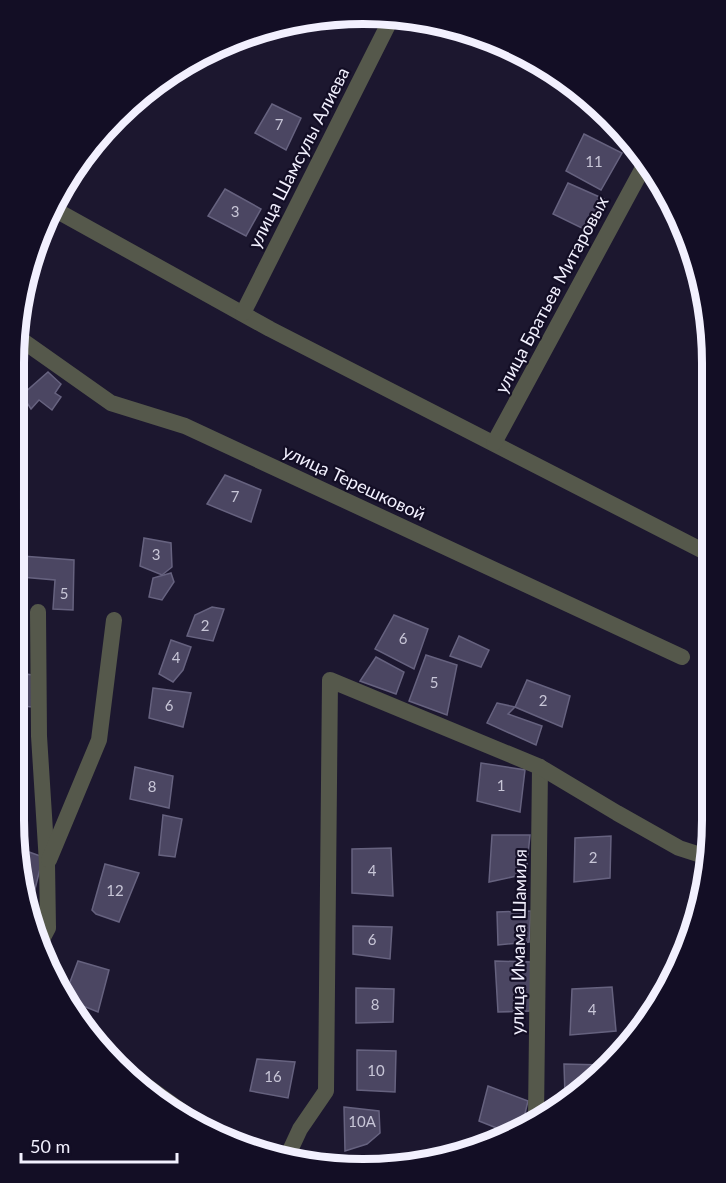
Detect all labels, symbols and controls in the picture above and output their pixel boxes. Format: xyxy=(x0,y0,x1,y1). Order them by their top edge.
street label: улица Шамсулы Алиева xyxy=(243,63,353,252)
house number: 7 xyxy=(275,115,284,133)
house number: 11 xyxy=(585,152,603,170)
street label: улица Братьев Митаровых xyxy=(490,192,613,397)
house number: 3 xyxy=(231,202,239,220)
street label: улица Терешковой xyxy=(280,439,429,525)
house number: 7 xyxy=(231,487,240,505)
house number: 3 xyxy=(152,545,160,563)
house number: 5 xyxy=(60,584,68,602)
house number: 2 xyxy=(201,616,209,634)
house number: 6 xyxy=(399,629,408,647)
house number: 4 xyxy=(172,648,181,666)
house number: 5 xyxy=(430,673,438,691)
house number: 2 xyxy=(539,691,547,709)
house number: 6 xyxy=(165,696,174,714)
house number: 1 xyxy=(497,776,505,794)
house number: 8 xyxy=(148,777,156,795)
house number: 2 xyxy=(589,848,597,866)
street label: улица Имама Шамиля xyxy=(505,849,531,1035)
house number: 4 xyxy=(368,861,377,879)
house number: 12 xyxy=(106,881,124,899)
house number: 6 xyxy=(368,930,377,948)
house number: 8 xyxy=(371,995,379,1013)
house number: 4 xyxy=(588,1000,597,1018)
house number: 10 xyxy=(367,1061,385,1079)
house number: 16 xyxy=(264,1067,282,1085)
house number: 10А xyxy=(348,1112,377,1130)
scale bar xyxy=(21,1126,177,1164)
text: 50 m xyxy=(30,1135,70,1157)

